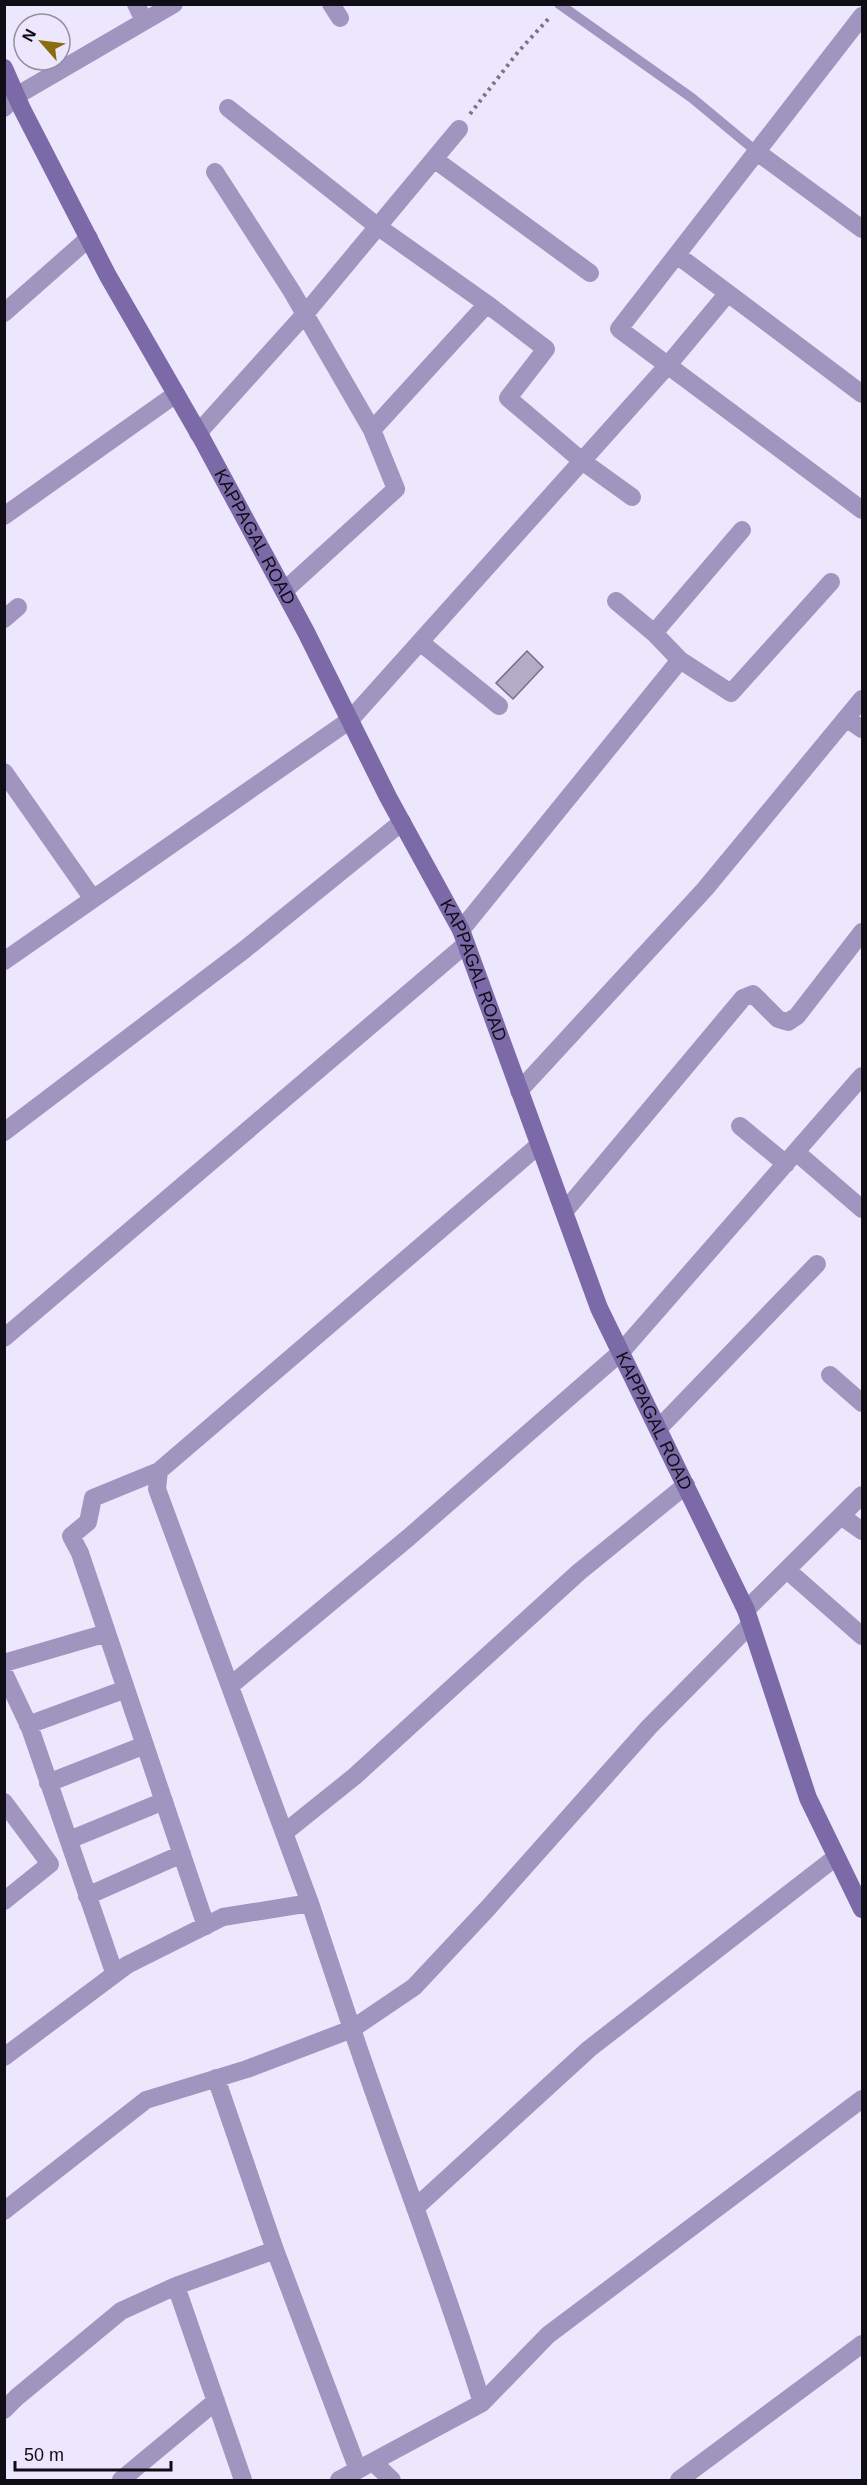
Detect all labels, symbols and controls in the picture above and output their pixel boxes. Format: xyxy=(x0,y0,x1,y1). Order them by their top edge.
north arrow xyxy=(12,12,72,72)
text: N xyxy=(19,26,39,44)
street label: KAPPAGAL ROAD xyxy=(210,466,299,608)
street label: KAPPAGAL ROAD xyxy=(436,896,511,1044)
street label: KAPPAGAL ROAD xyxy=(612,1349,696,1493)
scale bar xyxy=(15,2434,171,2472)
text: 50 m xyxy=(24,2445,64,2465)

